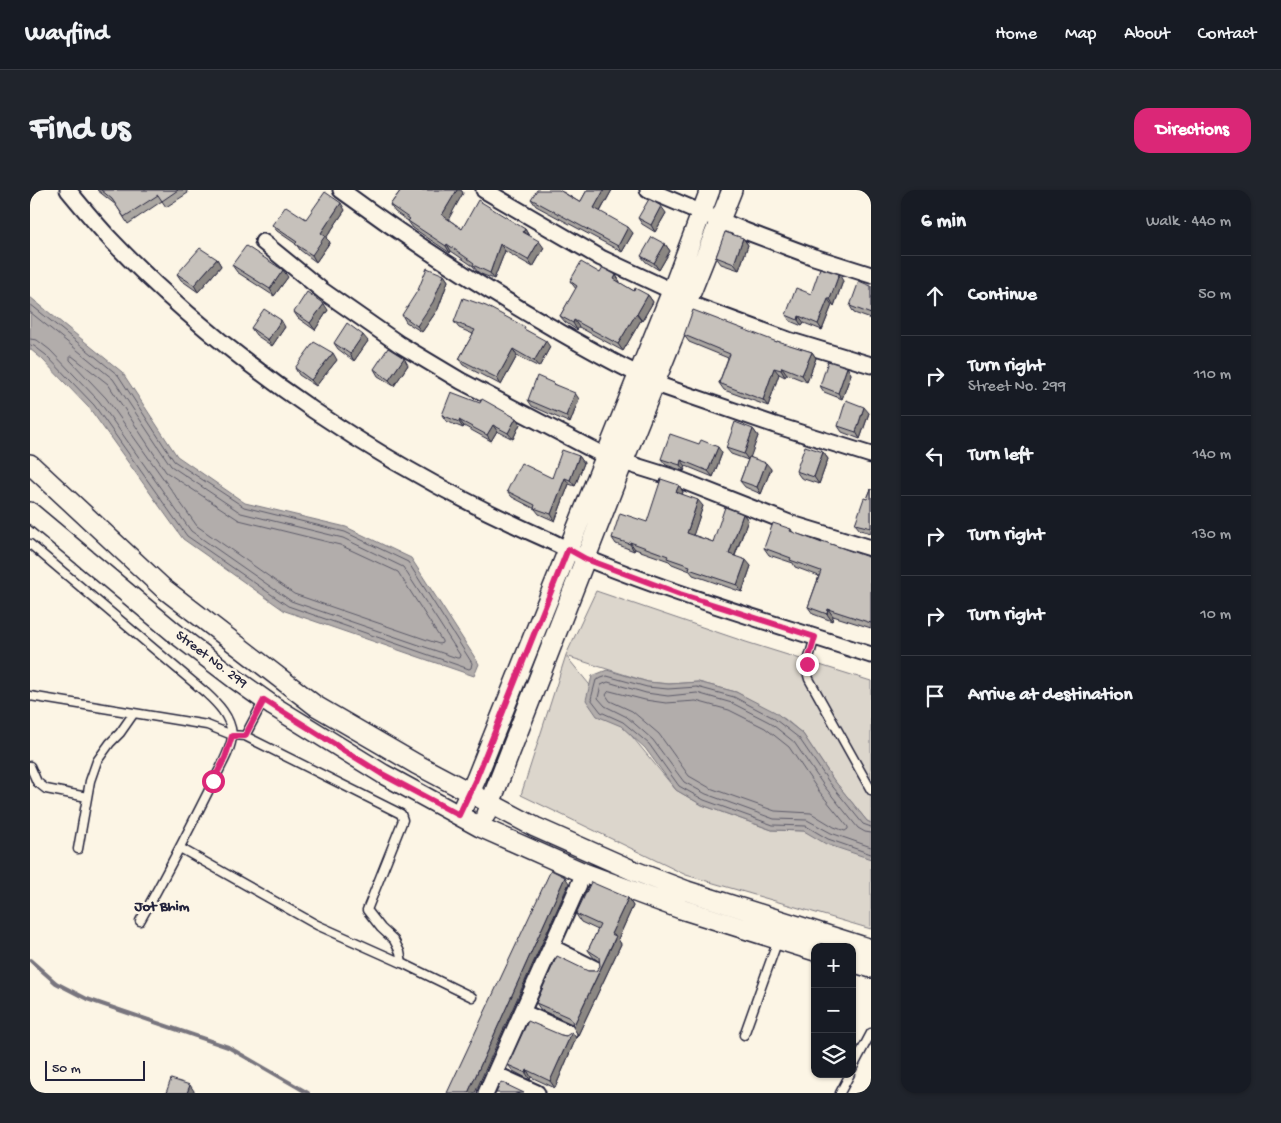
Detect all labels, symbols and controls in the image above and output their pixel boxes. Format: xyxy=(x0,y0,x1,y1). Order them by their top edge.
text: Wayfind xyxy=(25,20,109,49)
text: Home xyxy=(995,24,1037,45)
text: Map xyxy=(1065,24,1096,45)
text: About xyxy=(1124,24,1170,45)
text: Contact xyxy=(1198,24,1256,45)
button: Directions xyxy=(1134,108,1251,153)
text: Find us xyxy=(30,110,130,151)
text: 6 min xyxy=(921,210,966,235)
text: Walk · 440 m xyxy=(1146,213,1231,232)
icon: ahead xyxy=(921,282,949,310)
text: Continue xyxy=(968,284,1037,307)
text: 50 m xyxy=(1198,286,1231,305)
text: Turn right xyxy=(968,355,1044,378)
icon: right xyxy=(921,362,949,390)
text: 110 m xyxy=(1194,366,1231,385)
text: Street No. 299 xyxy=(968,378,1066,397)
icon: left xyxy=(921,442,949,470)
text: Turn left xyxy=(968,444,1032,467)
text: 140 m xyxy=(1193,446,1231,465)
icon: right xyxy=(921,522,949,550)
text: Turn right xyxy=(968,524,1044,547)
text: 130 m xyxy=(1192,526,1231,545)
icon: right xyxy=(921,602,949,630)
text: Turn right xyxy=(968,604,1044,627)
text: 10 m xyxy=(1200,606,1231,625)
street label: Street No. 299 xyxy=(172,627,250,693)
route end xyxy=(796,653,819,676)
icon: arrive xyxy=(921,682,949,710)
text: Arrive at destination xyxy=(968,684,1132,707)
route start xyxy=(202,770,225,793)
district label: Jot Bhim xyxy=(133,898,190,916)
map controls xyxy=(811,943,856,1078)
button: + xyxy=(811,943,856,988)
button: − xyxy=(811,988,856,1033)
button: layers xyxy=(811,1033,856,1078)
scale bar xyxy=(45,1058,145,1081)
text: 50 m xyxy=(52,1061,81,1078)

